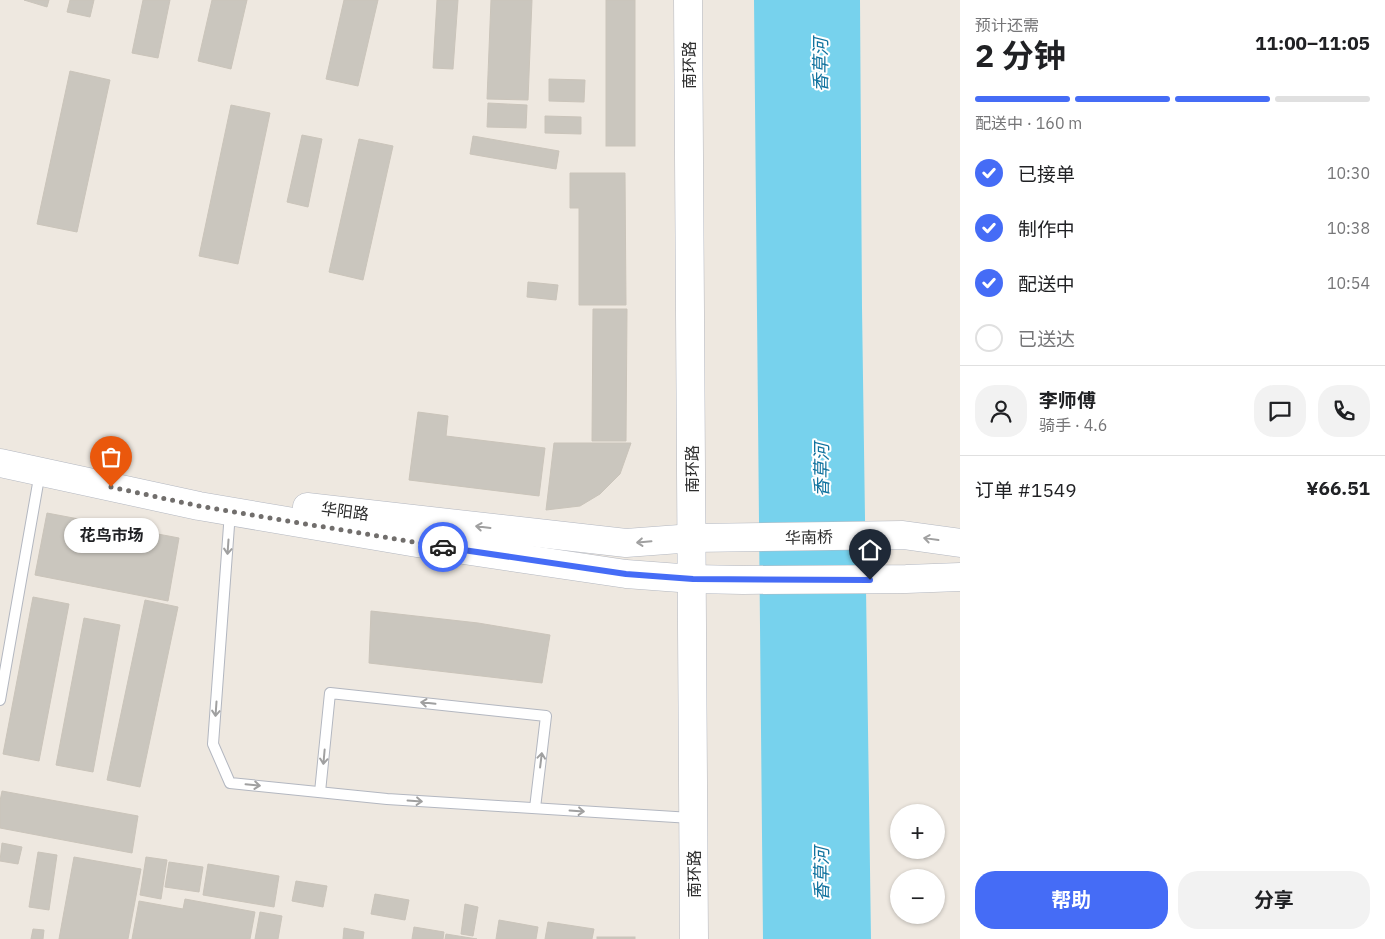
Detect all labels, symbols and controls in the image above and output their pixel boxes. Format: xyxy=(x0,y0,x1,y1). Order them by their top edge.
text: 预计还需 xyxy=(975,15,1039,35)
text: 11:00–11:05 xyxy=(1255,31,1370,55)
text: 2 分钟 xyxy=(975,34,1066,76)
water label: 香草河 xyxy=(809,35,832,92)
street label: 南环路 xyxy=(679,41,699,89)
text: 配送中 · 160 m xyxy=(975,113,1082,133)
icon: check xyxy=(975,159,1003,187)
text: 已接单 xyxy=(1018,162,1075,186)
text: 10:30 xyxy=(1327,163,1370,183)
icon: check xyxy=(975,214,1003,242)
text: 制作中 xyxy=(1018,217,1075,241)
text: 10:38 xyxy=(1327,218,1370,238)
icon: check xyxy=(975,269,1003,297)
text: 配送中 xyxy=(1018,272,1075,296)
text: 10:54 xyxy=(1327,273,1370,293)
text: 已送达 xyxy=(1018,327,1075,351)
button: person xyxy=(975,385,1027,437)
button: chat xyxy=(1254,385,1306,437)
button: phone xyxy=(1318,385,1370,437)
text: 李师傅 xyxy=(1039,388,1096,412)
text: 骑手 · 4.6 xyxy=(1039,415,1107,435)
pin xyxy=(90,436,132,487)
water label: 香草河 xyxy=(810,440,833,497)
icon: bag xyxy=(97,443,125,471)
street label: 南环路 xyxy=(682,445,702,493)
text: ¥66.51 xyxy=(1306,476,1370,500)
text: 订单 #1549 xyxy=(975,478,1077,502)
street label: 华阳路 xyxy=(320,498,370,524)
callout: 花鸟市场 xyxy=(64,517,158,552)
courier xyxy=(418,522,468,572)
one-way arrow xyxy=(475,522,491,532)
text: 花鸟市场 xyxy=(79,525,144,545)
street label: 华南桥 xyxy=(785,527,833,547)
pin xyxy=(849,529,891,580)
icon: car xyxy=(429,533,457,561)
one-way arrow xyxy=(924,534,940,544)
icon: home xyxy=(856,536,884,564)
one-way arrow xyxy=(636,537,652,547)
one-way arrow xyxy=(223,539,232,555)
one-way arrow xyxy=(420,698,436,708)
one-way arrow xyxy=(211,701,221,717)
one-way arrow xyxy=(319,748,329,764)
one-way arrow xyxy=(536,752,546,768)
one-way arrow xyxy=(245,781,261,790)
one-way arrow xyxy=(407,796,423,805)
map controls xyxy=(890,804,945,924)
button: + xyxy=(890,804,945,859)
one-way arrow xyxy=(569,806,585,815)
water label: 香草河 xyxy=(810,844,833,901)
street label: 南环路 xyxy=(684,850,704,898)
button: − xyxy=(890,869,945,924)
button: 帮助 xyxy=(975,871,1168,929)
button: 分享 xyxy=(1178,871,1370,929)

